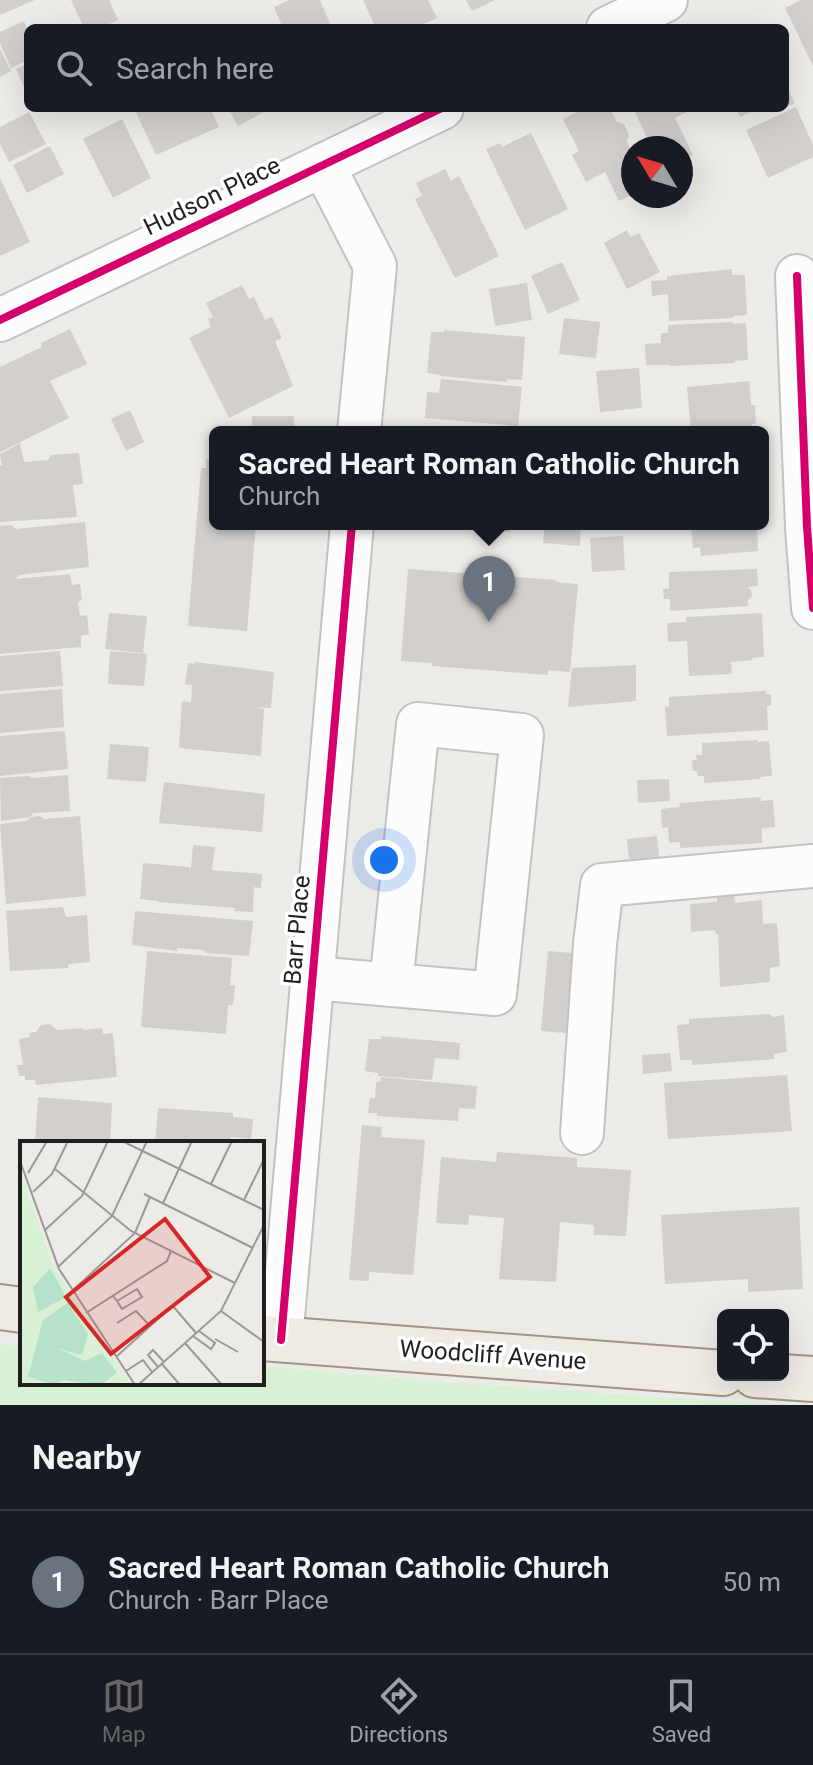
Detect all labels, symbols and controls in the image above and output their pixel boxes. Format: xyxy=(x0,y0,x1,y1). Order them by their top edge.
search box xyxy=(24,24,789,112)
icon: search xyxy=(52,46,96,90)
text: Search here xyxy=(116,51,274,86)
north arrow xyxy=(621,136,693,208)
street label: Hudson Place xyxy=(139,151,285,241)
popup xyxy=(209,426,769,530)
text: Sacred Heart Roman Catholic Church xyxy=(238,446,740,481)
text: Church xyxy=(238,481,320,511)
pin: 1 xyxy=(463,556,515,622)
your location xyxy=(364,840,404,880)
street label: Barr Place xyxy=(278,874,316,986)
inset map xyxy=(20,1141,264,1385)
map controls xyxy=(717,1309,789,1381)
button: locate xyxy=(717,1309,789,1381)
street label: Woodcliff Avenue xyxy=(399,1335,587,1375)
text: Nearby xyxy=(32,1437,141,1477)
text: Sacred Heart Roman Catholic Church xyxy=(108,1550,610,1585)
text: 1 xyxy=(51,1567,65,1597)
text: 50 m xyxy=(723,1567,781,1597)
text: Church · Barr Place xyxy=(108,1585,328,1615)
tab: Map xyxy=(102,1674,146,1747)
tab: Directions xyxy=(349,1674,448,1747)
tab: Saved xyxy=(652,1674,711,1747)

